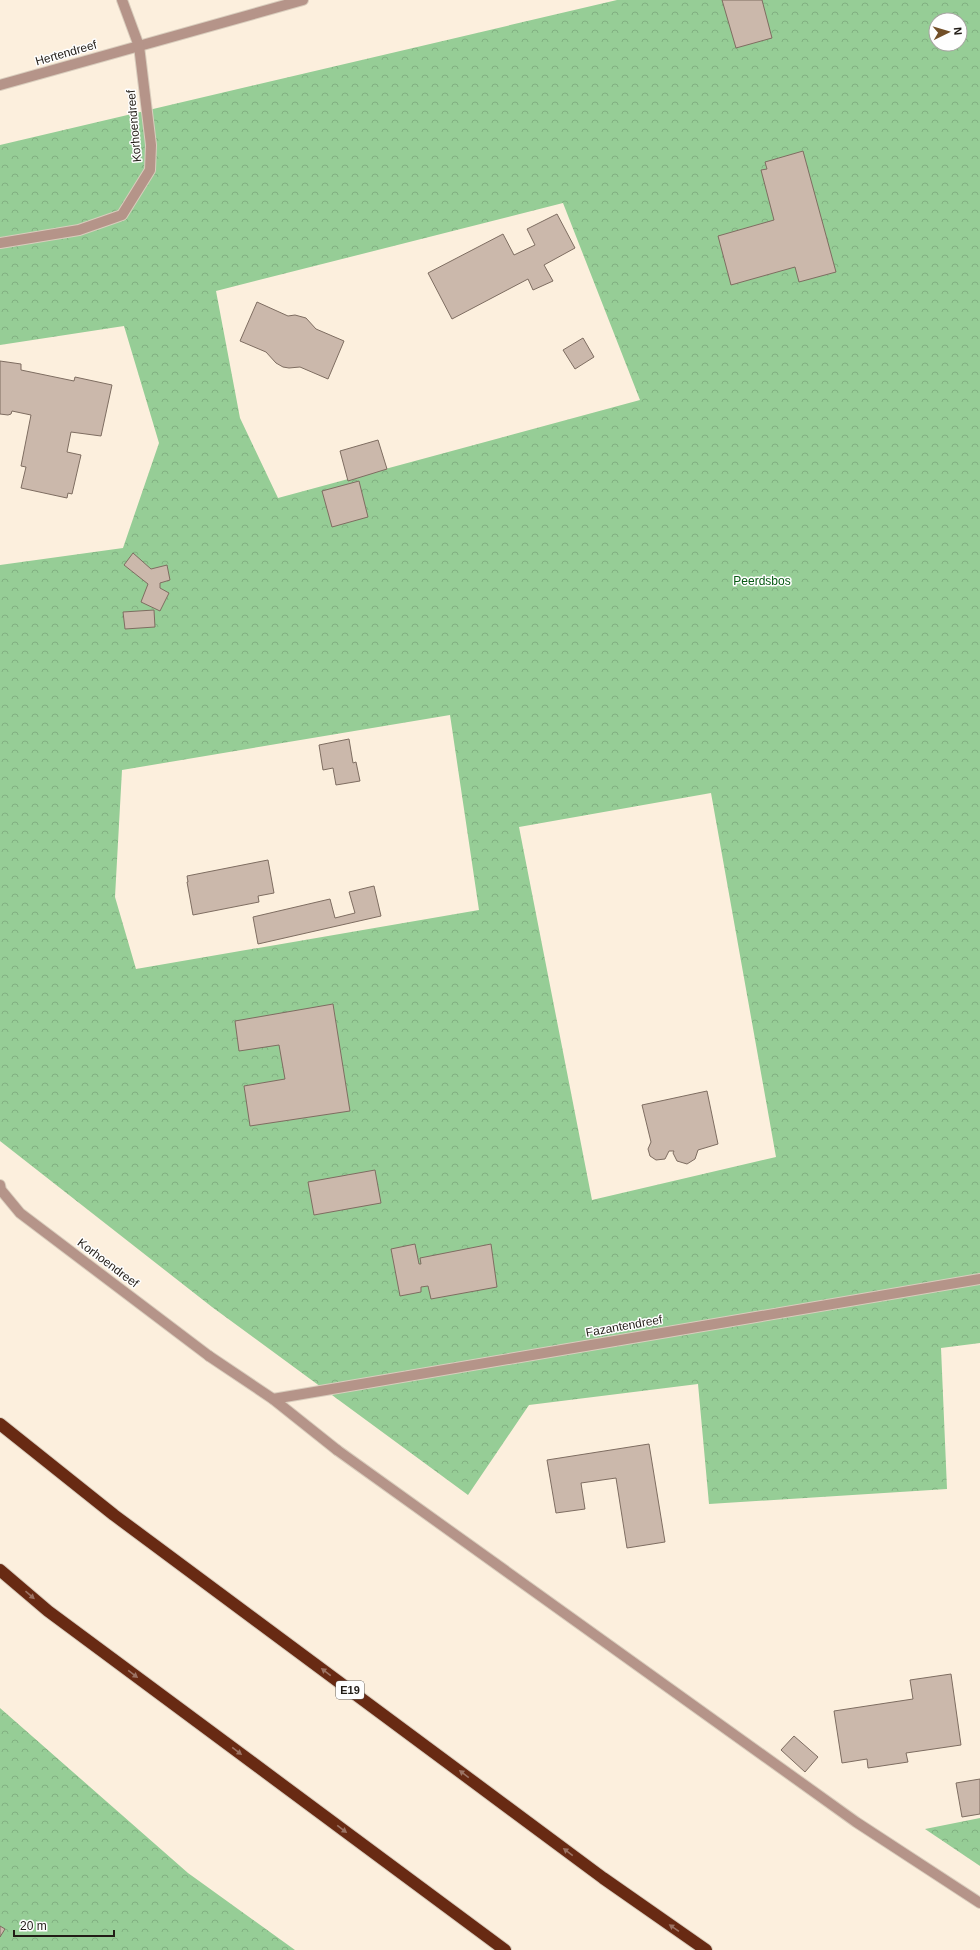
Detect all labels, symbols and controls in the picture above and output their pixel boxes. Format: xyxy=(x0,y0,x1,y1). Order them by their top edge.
north arrow xyxy=(928,12,968,52)
text: N xyxy=(952,27,964,36)
street label: Hertendreef xyxy=(34,37,99,68)
street label: Korhoendreef xyxy=(124,89,144,163)
park label: Peerdsbos xyxy=(733,574,791,588)
street label: Korhoendreef xyxy=(75,1236,142,1291)
street label: Fazantendreef xyxy=(585,1312,664,1340)
one-way arrow xyxy=(24,1591,35,1600)
one-way arrow xyxy=(320,1668,331,1676)
one-way arrow xyxy=(128,1670,138,1678)
road number: E19 xyxy=(336,1681,364,1699)
one-way arrow xyxy=(232,1747,243,1756)
one-way arrow xyxy=(458,1770,469,1779)
one-way arrow xyxy=(337,1825,347,1833)
one-way arrow xyxy=(563,1848,574,1856)
scale bar xyxy=(14,1912,114,1938)
text: 20 m xyxy=(20,1919,47,1933)
one-way arrow xyxy=(669,1924,679,1932)

